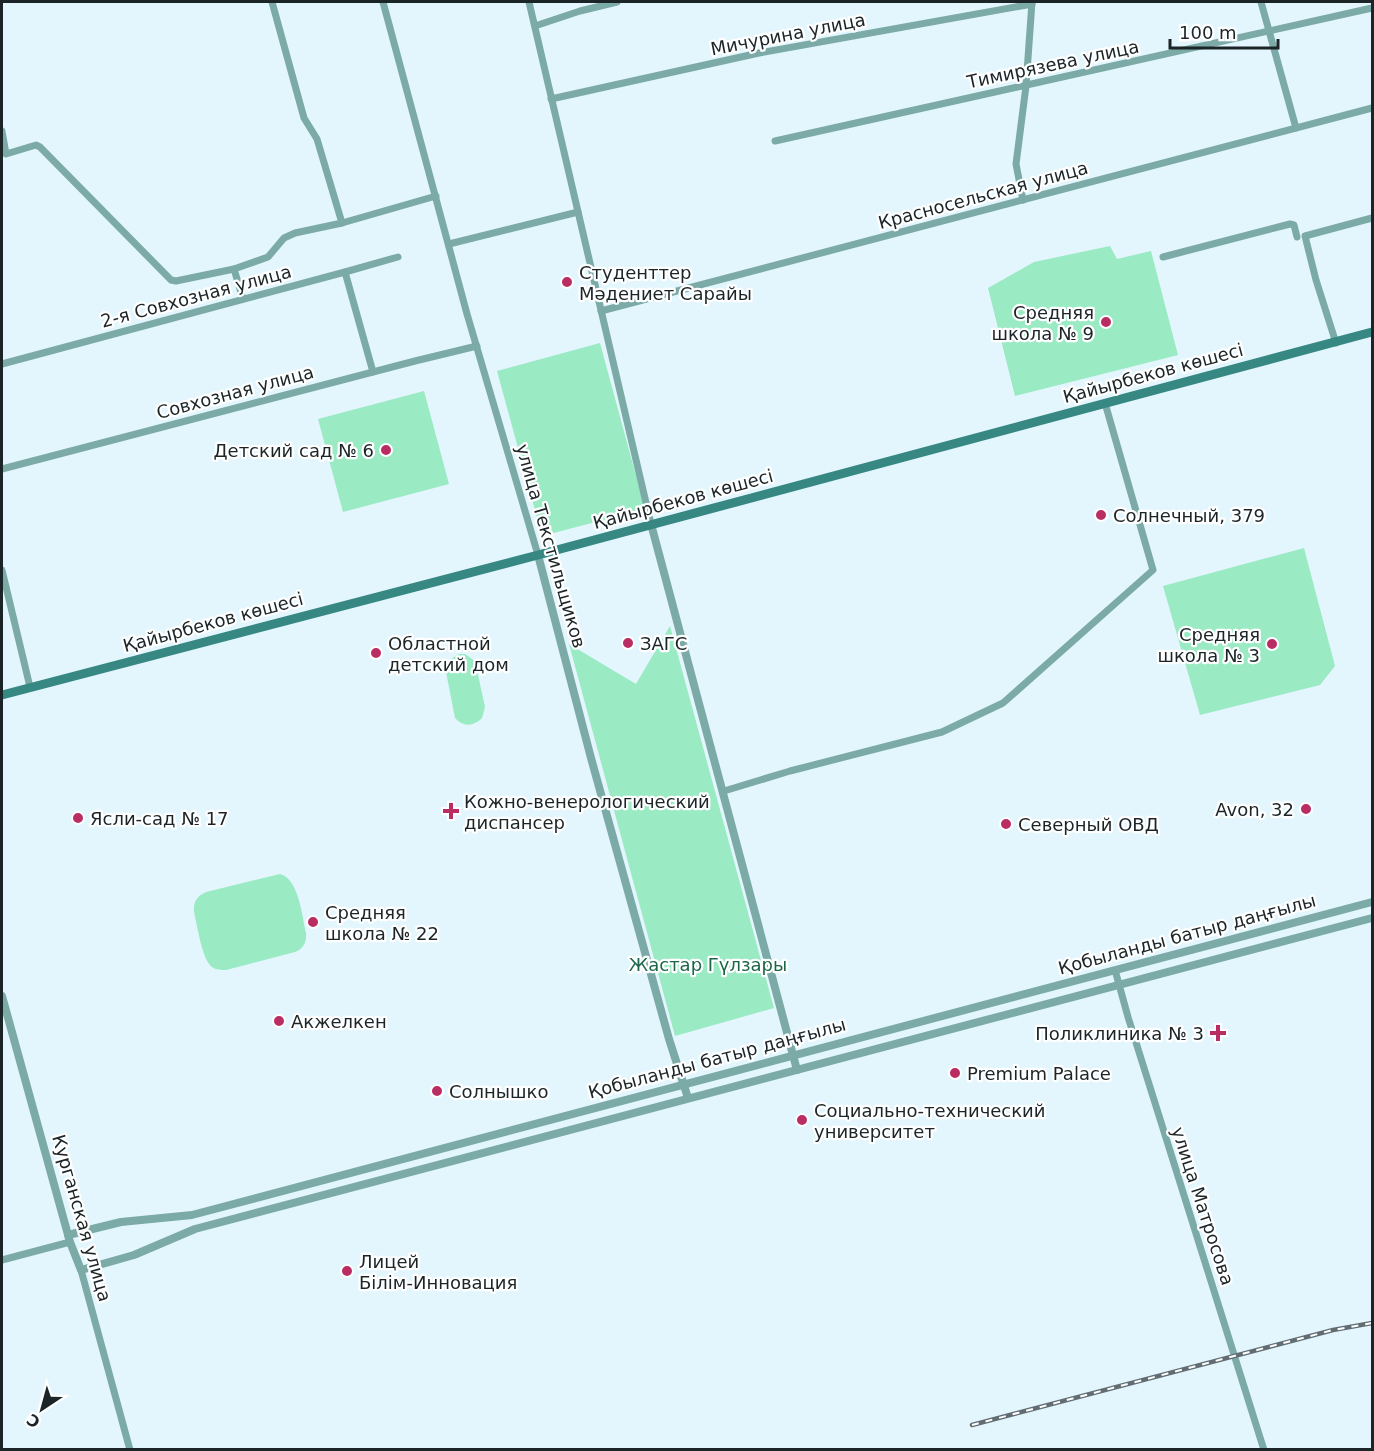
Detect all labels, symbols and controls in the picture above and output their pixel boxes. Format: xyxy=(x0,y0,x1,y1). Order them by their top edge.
street label: Мичурина улица xyxy=(709,9,867,59)
scale bar xyxy=(1170,12,1278,50)
text: 100 m xyxy=(1179,22,1237,43)
street label: Тимирязева улица xyxy=(964,35,1141,93)
street label: Красносельская улица xyxy=(876,157,1090,233)
street label: 2-я Совхозная улица xyxy=(98,260,294,332)
place label: Студенттер Мәдениет Сарайы xyxy=(579,262,752,304)
marker: Студенттер Мәдениет Сарайы xyxy=(560,275,574,289)
place label: Средняя школа № 9 xyxy=(991,302,1094,344)
marker: Средняя школа № 9 xyxy=(1099,315,1113,329)
street label: Қайырбеков көшесі xyxy=(1061,339,1245,407)
street label: Совхозная улица xyxy=(154,361,316,423)
place label: Детский сад № 6 xyxy=(214,440,374,461)
street label: улица Текстильщиков xyxy=(512,442,590,650)
marker: Детский сад № 6 xyxy=(379,443,393,457)
street label: Қайырбеков көшесі xyxy=(591,465,775,533)
place label: Солнечный, 379 xyxy=(1113,505,1265,526)
marker: Солнечный, 379 xyxy=(1094,508,1108,522)
street label: Қайырбеков көшесі xyxy=(121,588,305,656)
place label: Средняя школа № 3 xyxy=(1157,624,1260,666)
place label: Областной детский дом xyxy=(388,633,509,675)
place label: ЗАГС xyxy=(640,633,687,654)
marker: ЗАГС xyxy=(621,636,635,650)
marker: Средняя школа № 3 xyxy=(1265,637,1279,651)
marker: Областной детский дом xyxy=(369,646,383,660)
place label: Кожно-венерологический диспансер xyxy=(464,791,710,833)
place label: Avon, 32 xyxy=(1215,799,1294,820)
marker: Кожно-венерологический диспансер xyxy=(442,802,460,820)
marker: Avon, 32 xyxy=(1299,802,1313,816)
place label: Ясли-сад № 17 xyxy=(90,808,229,829)
marker: Ясли-сад № 17 xyxy=(71,811,85,825)
place label: Северный ОВД xyxy=(1018,814,1159,835)
marker: Северный ОВД xyxy=(999,817,1013,831)
street label: Қобыланды батыр даңғылы xyxy=(1056,889,1318,979)
place label: Средняя школа № 22 xyxy=(325,902,439,944)
marker: Средняя школа № 22 xyxy=(306,915,320,929)
park label: Жастар Гүлзары xyxy=(629,954,787,975)
place label: Акжелкен xyxy=(291,1011,387,1032)
street label: Қобыланды батыр даңғылы xyxy=(586,1013,848,1103)
marker: Акжелкен xyxy=(272,1014,286,1028)
place label: Поликлиника № 3 xyxy=(1035,1023,1204,1044)
marker: Поликлиника № 3 xyxy=(1209,1024,1227,1042)
place label: Premium Palace xyxy=(967,1063,1111,1084)
marker: Premium Palace xyxy=(948,1066,962,1080)
place label: Солнышко xyxy=(449,1081,548,1102)
marker: Солнышко xyxy=(430,1084,444,1098)
place label: Социально-технический университет xyxy=(814,1100,1046,1142)
marker: Социально-технический университет xyxy=(795,1113,809,1127)
street label: улица Матросова xyxy=(1168,1124,1238,1288)
street label: Курганская улица xyxy=(48,1132,116,1304)
place label: Лицей Білім-Инновация xyxy=(359,1251,517,1293)
marker: Лицей Білім-Инновация xyxy=(340,1264,354,1278)
north arrow xyxy=(12,1379,72,1439)
text: С xyxy=(23,1410,44,1432)

